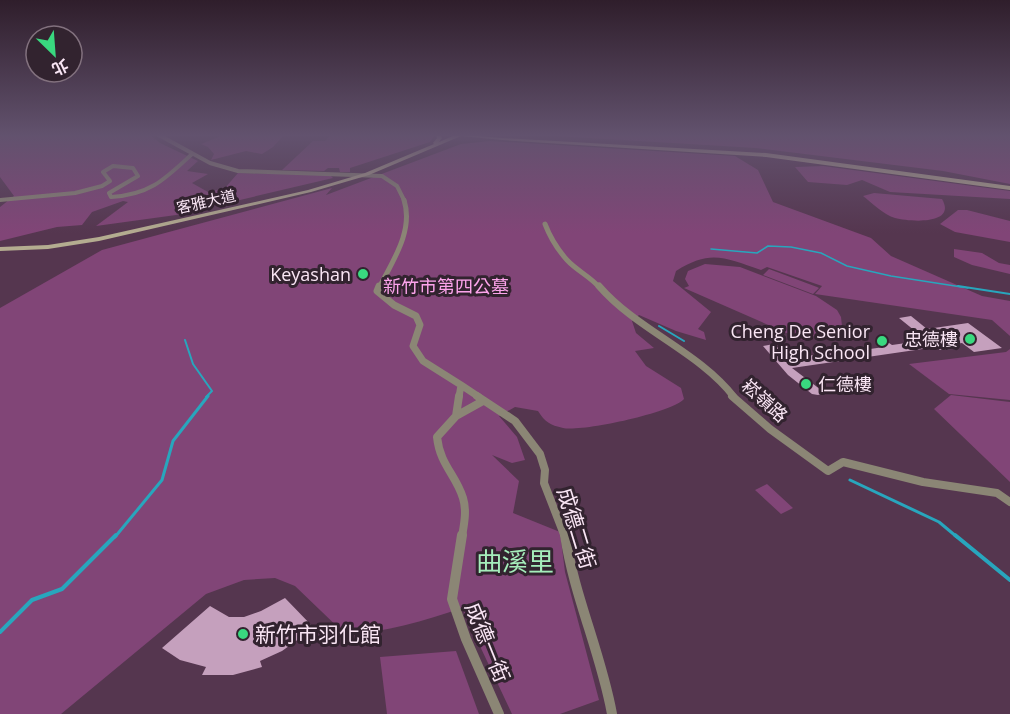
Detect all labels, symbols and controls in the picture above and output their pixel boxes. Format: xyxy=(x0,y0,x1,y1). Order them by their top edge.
north arrow xyxy=(24,24,84,84)
text: 北 xyxy=(48,54,72,81)
street label: 客雅大道 xyxy=(175,185,237,217)
place label: Keyashan xyxy=(270,262,351,286)
marker: Keyashan xyxy=(356,267,370,281)
park label: 新竹市第四公墓 xyxy=(383,274,509,298)
place label: Cheng De Senior High School xyxy=(730,319,871,364)
place label: 忠德樓 xyxy=(904,327,958,351)
marker: 忠德樓 xyxy=(963,332,977,346)
marker: Cheng De Senior High School xyxy=(875,334,889,348)
place label: 仁德樓 xyxy=(818,372,872,396)
street label: 崧嶺路 xyxy=(737,373,793,427)
marker: 仁德樓 xyxy=(799,377,813,391)
street label: 成德二街 xyxy=(551,484,603,572)
district label: 曲溪里 xyxy=(476,543,554,579)
street label: 成德一街 xyxy=(459,598,517,686)
place label: 新竹市羽化館 xyxy=(255,620,381,648)
marker: 新竹市羽化館 xyxy=(236,627,250,641)

